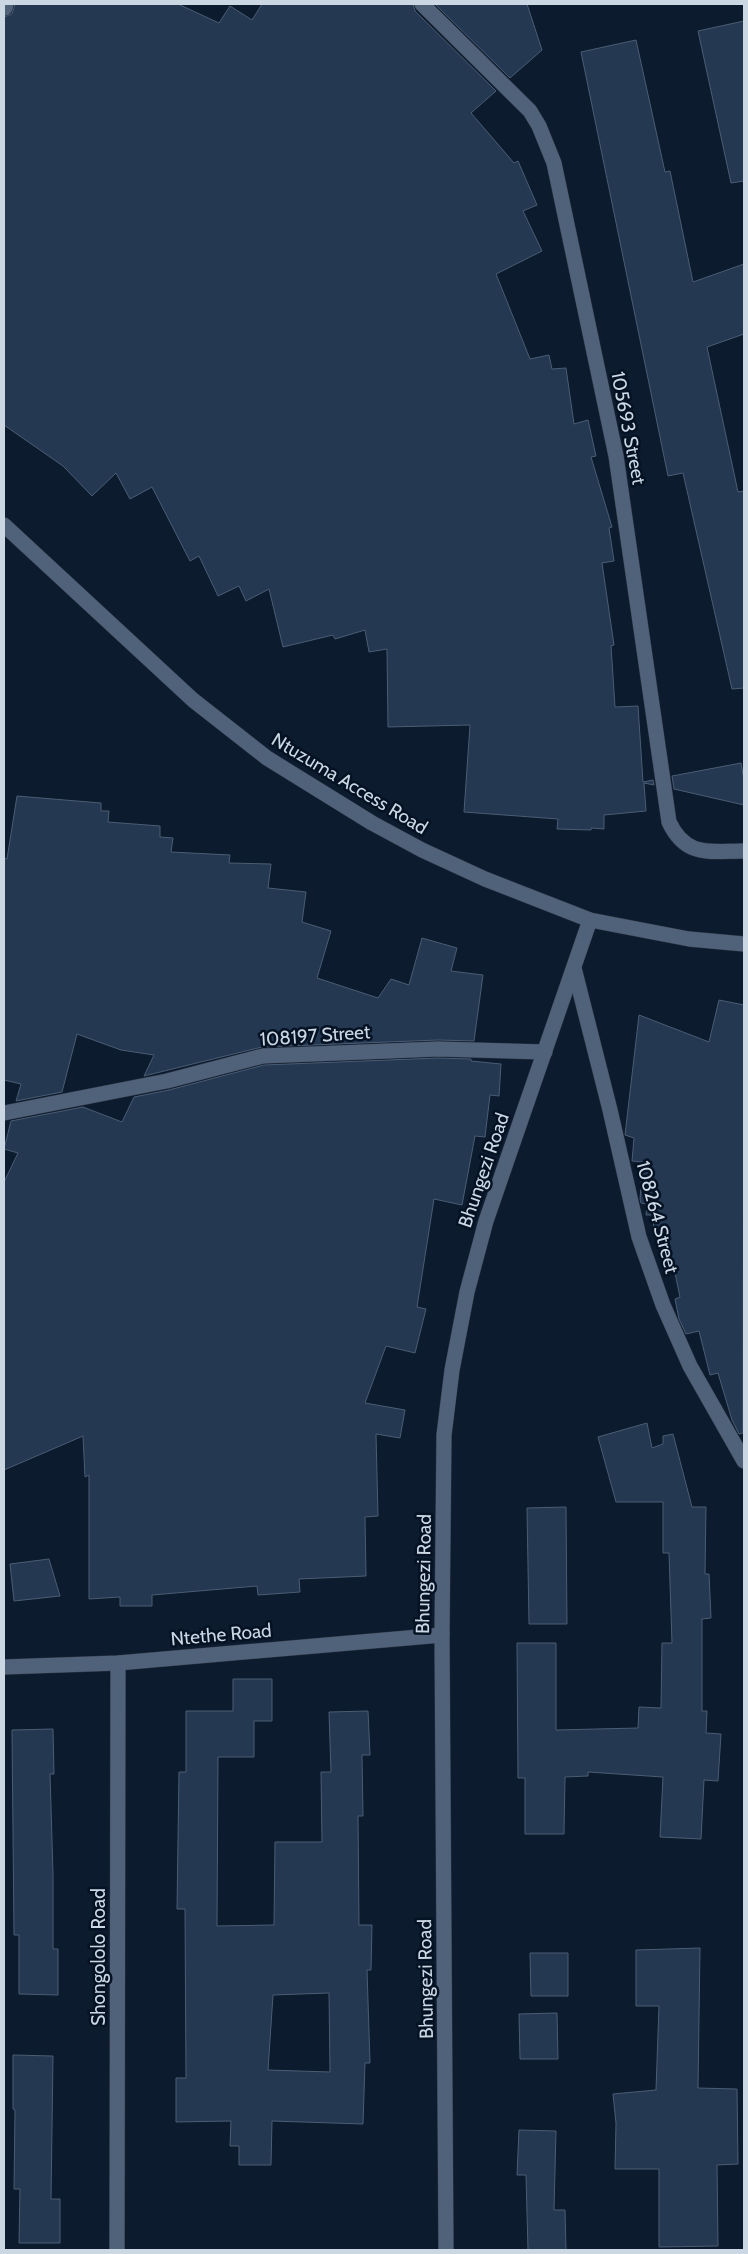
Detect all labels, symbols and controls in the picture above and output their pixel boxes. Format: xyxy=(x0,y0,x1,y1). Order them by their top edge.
street label: 105693 Street xyxy=(606,370,651,487)
street label: Ntuzuma Access Road xyxy=(268,728,432,839)
street label: 108197 Street xyxy=(259,1020,372,1051)
street label: Bhungezi Road xyxy=(453,1110,514,1231)
street label: 108264 Street xyxy=(631,1158,684,1277)
street label: Bhungezi Road xyxy=(411,1514,436,1634)
street label: Ntethe Road xyxy=(170,1619,272,1650)
street label: Shongololo Road xyxy=(87,1888,110,2026)
street label: Bhungezi Road xyxy=(413,1919,438,2039)

